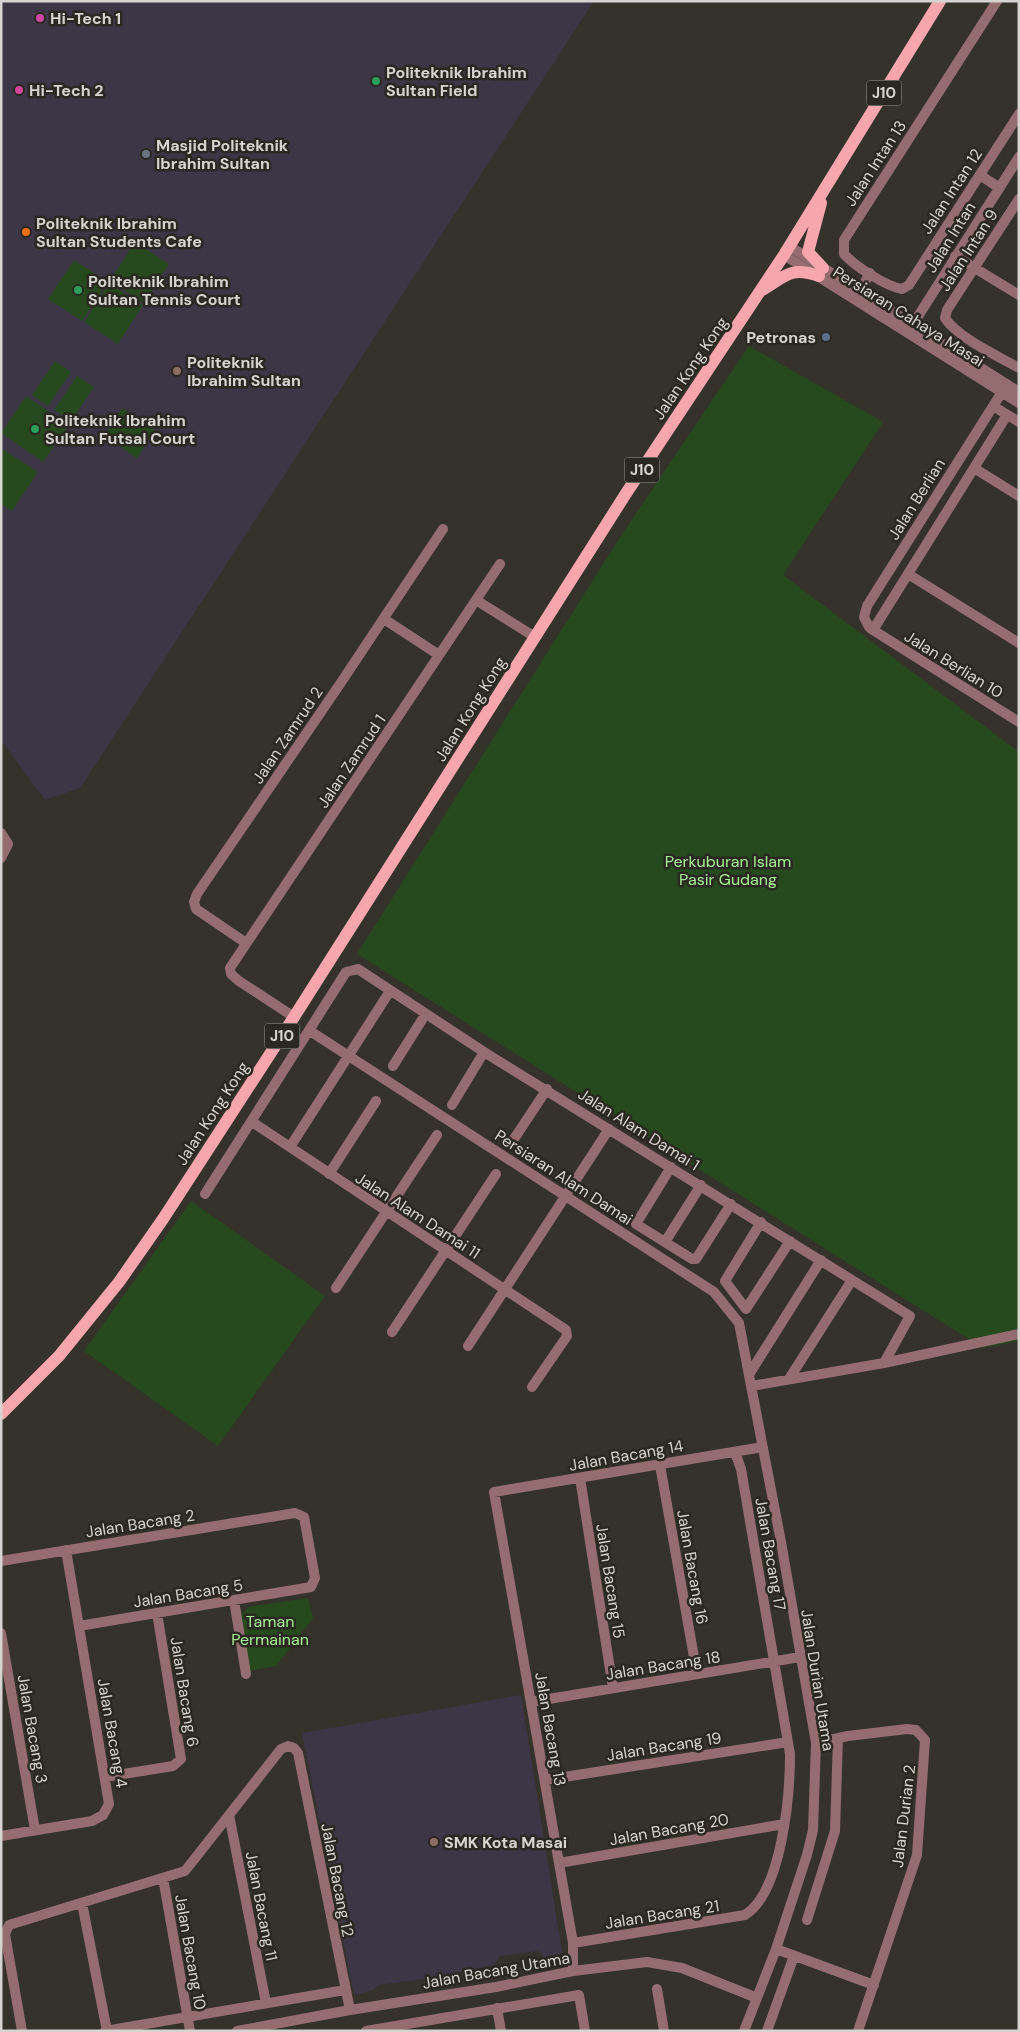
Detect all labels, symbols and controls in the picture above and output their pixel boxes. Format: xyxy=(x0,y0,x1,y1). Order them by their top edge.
place label: Hi-Tech 1 xyxy=(50,8,121,29)
marker: Hi-Tech 1 xyxy=(34,12,46,24)
place label: Politeknik Ibrahim Sultan Field xyxy=(386,62,527,101)
marker: Politeknik Ibrahim Sultan Field xyxy=(370,75,382,87)
place label: Hi-Tech 2 xyxy=(29,80,104,101)
road number: J10 xyxy=(866,80,902,106)
marker: Hi-Tech 2 xyxy=(13,84,25,96)
street label: Jalan Intan 13 xyxy=(840,116,911,210)
place label: Masjid Politeknik Ibrahim Sultan xyxy=(156,135,289,174)
street label: Jalan Intan 12 xyxy=(916,145,986,237)
marker: Masjid Politeknik Ibrahim Sultan xyxy=(140,148,152,160)
street label: Jalan Intan xyxy=(921,198,979,276)
street label: Jalan Intan 9 xyxy=(934,205,1003,295)
place label: Politeknik Ibrahim Sultan Students Cafe xyxy=(36,213,202,252)
marker: Politeknik Ibrahim Sultan Students Cafe xyxy=(20,226,32,238)
street label: Persiaran Cahaya Masai xyxy=(829,261,988,372)
place label: Politeknik Ibrahim Sultan Tennis Court xyxy=(88,271,241,310)
marker: Politeknik Ibrahim Sultan Tennis Court xyxy=(72,284,84,296)
street label: Jalan Kong Kong xyxy=(648,313,733,424)
place label: Petronas xyxy=(746,327,816,348)
marker: Petronas xyxy=(820,331,832,343)
place label: Politeknik Ibrahim Sultan xyxy=(187,352,301,391)
marker: Politeknik Ibrahim Sultan xyxy=(171,365,183,377)
place label: Politeknik Ibrahim Sultan Futsal Court xyxy=(45,410,195,449)
marker: Politeknik Ibrahim Sultan Futsal Court xyxy=(29,423,41,435)
street label: Jalan Berlian xyxy=(883,455,950,544)
road number: J10 xyxy=(624,458,660,482)
street label: Jalan Berlian 10 xyxy=(900,626,1007,703)
street label: Jalan Kong Kong xyxy=(430,653,511,766)
street label: Jalan Zamrud 2 xyxy=(247,683,328,788)
street label: Jalan Zamrud 1 xyxy=(312,710,390,812)
park label: Perkuburan Islam Pasir Gudang xyxy=(665,851,791,890)
road number: J10 xyxy=(264,1024,300,1048)
street label: Jalan Kong Kong xyxy=(171,1057,254,1169)
street label: Jalan Alam Damai 1 xyxy=(574,1084,703,1175)
street label: Persiaran Alam Damai xyxy=(491,1125,637,1230)
street label: Jalan Alam Damai 11 xyxy=(351,1167,484,1264)
street label: Jalan Bacang 14 xyxy=(567,1435,685,1476)
street label: Jalan Bacang 17 xyxy=(750,1496,791,1612)
street label: Jalan Bacang 2 xyxy=(84,1505,196,1542)
street label: Jalan Bacang 16 xyxy=(672,1508,713,1626)
street label: Jalan Bacang 15 xyxy=(591,1522,630,1640)
street label: Jalan Bacang 5 xyxy=(132,1574,244,1613)
street label: Jalan Durian Utama xyxy=(796,1608,839,1752)
park label: Taman Permainan xyxy=(231,1611,309,1650)
street label: Jalan Bacang 6 xyxy=(165,1636,204,1749)
street label: Jalan Bacang 18 xyxy=(604,1646,722,1685)
street label: Jalan Bacang 13 xyxy=(530,1670,571,1788)
street label: Jalan Bacang 3 xyxy=(13,1673,52,1785)
street label: Jalan Bacang 4 xyxy=(93,1677,133,1790)
street label: Jalan Bacang 19 xyxy=(605,1727,723,1766)
street label: Jalan Durian 2 xyxy=(887,1763,920,1869)
street label: Jalan Bacang 20 xyxy=(608,1809,731,1850)
street label: Jalan Bacang 12 xyxy=(316,1822,359,1939)
place label: SMK Kota Masai xyxy=(444,1832,567,1853)
marker: SMK Kota Masai xyxy=(428,1836,440,1848)
street label: Jalan Bacang 11 xyxy=(241,1850,282,1963)
street label: Jalan Bacang 10 xyxy=(170,1893,211,2012)
street label: Jalan Bacang 21 xyxy=(604,1895,721,1934)
street label: Jalan Bacang Utama xyxy=(421,1947,571,1994)

